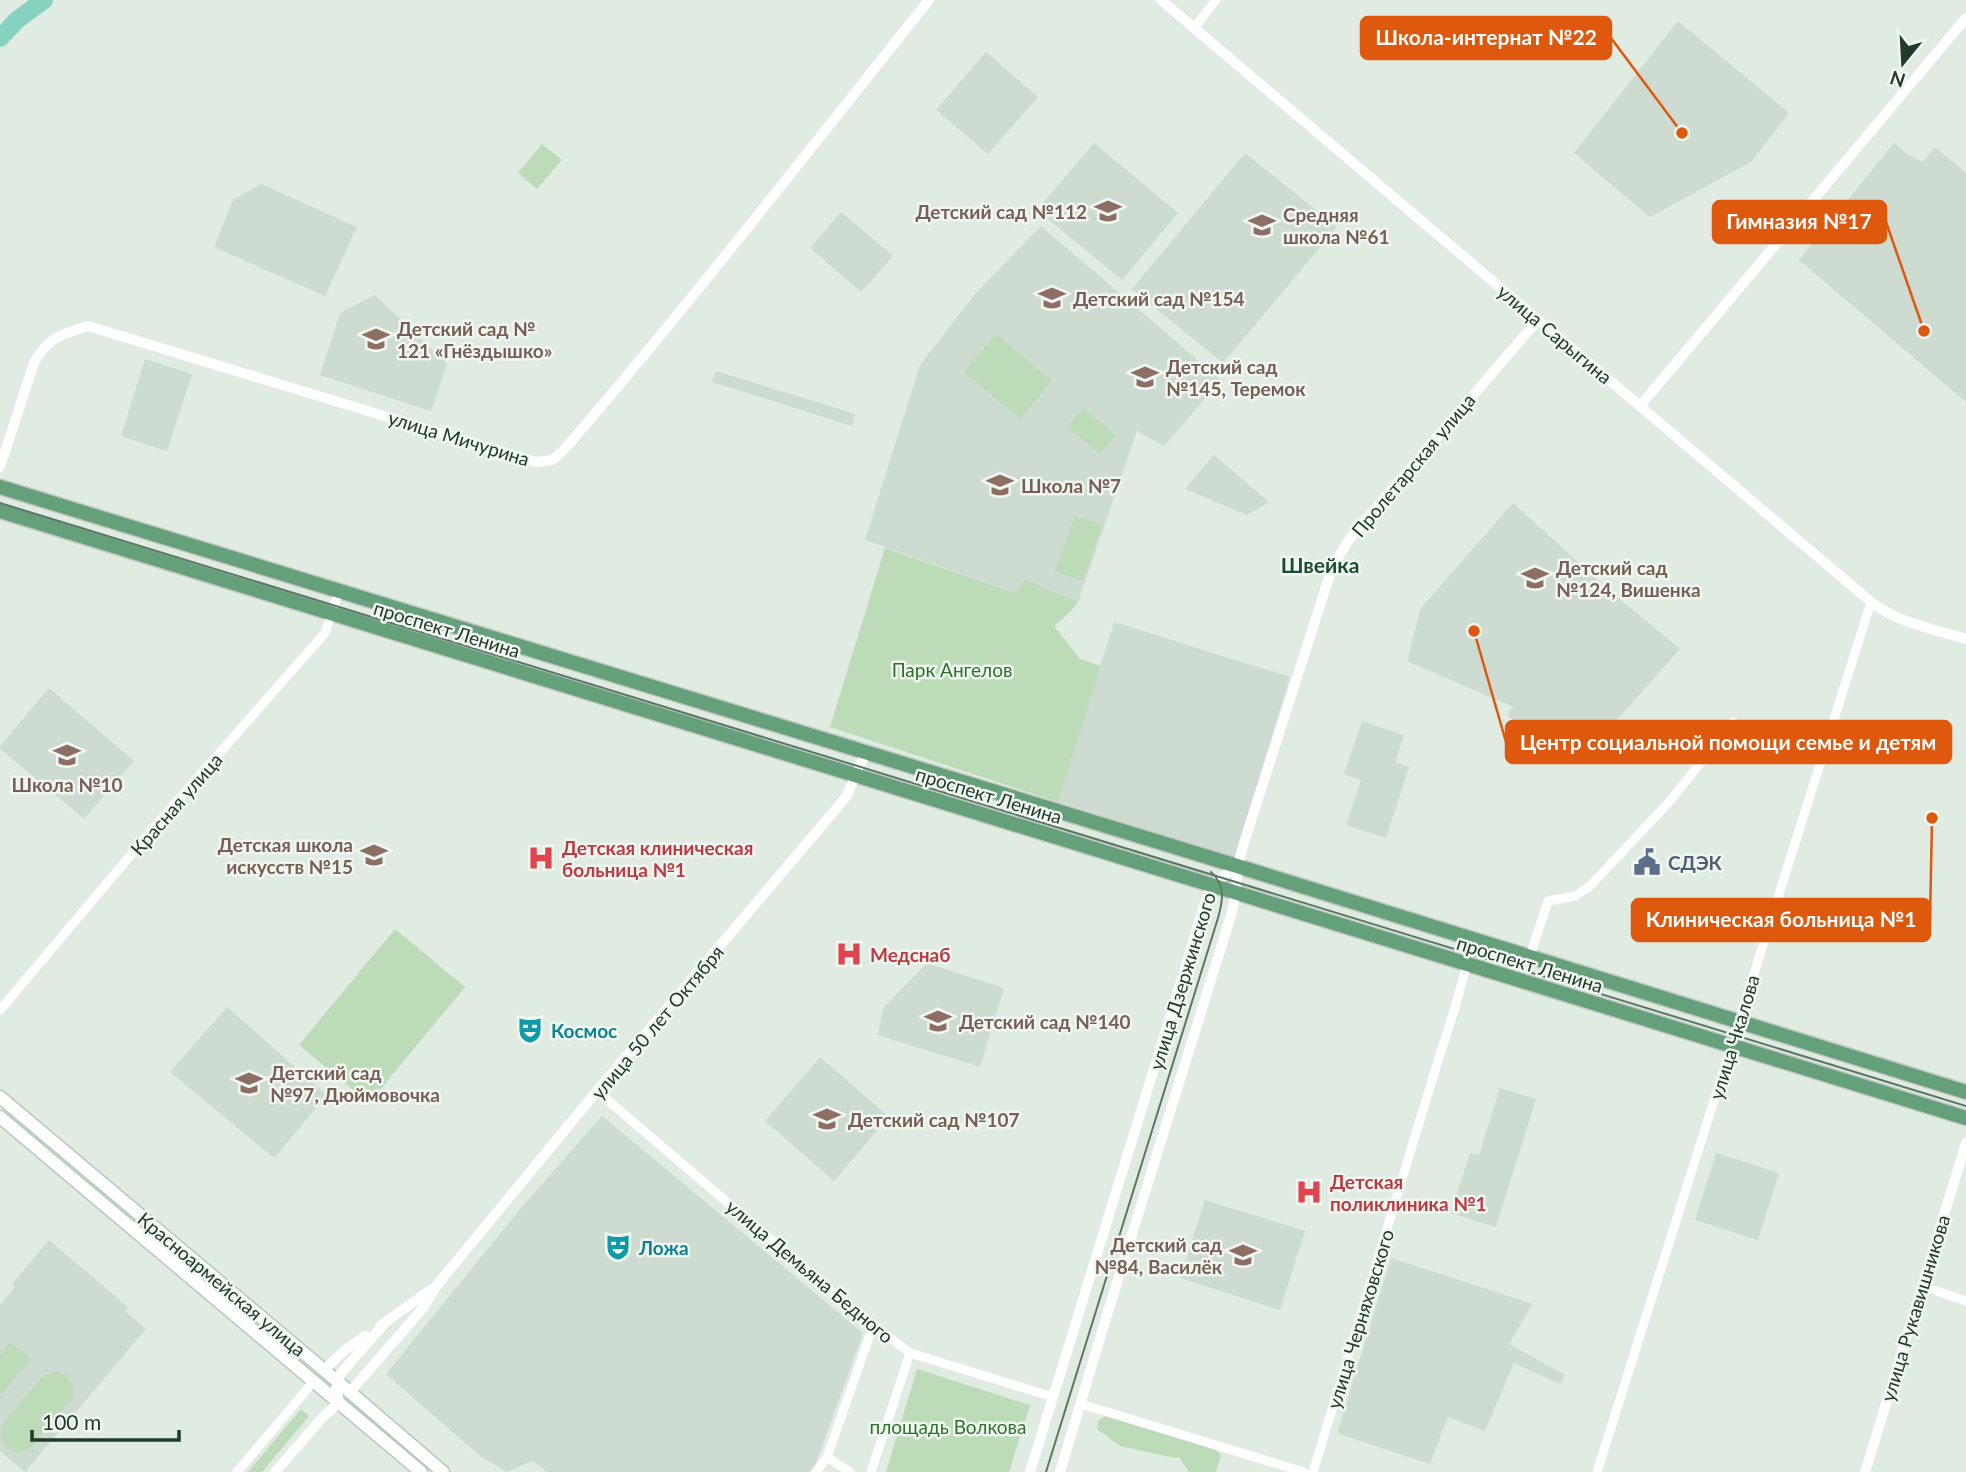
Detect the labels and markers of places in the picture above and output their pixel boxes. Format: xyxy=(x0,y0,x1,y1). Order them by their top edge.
callout: Школа-интернат №22 xyxy=(1361,17,1611,59)
school or university icon: Детский сад №112 xyxy=(1093,196,1123,226)
place label: Детский сад №112 xyxy=(915,200,1087,223)
callout: Гимназия №17 xyxy=(1713,201,1886,243)
place label: Средняя школа №61 xyxy=(1283,203,1389,248)
school or university icon: Средняя школа №61 xyxy=(1247,210,1277,240)
school or university icon: Детский сад №154 xyxy=(1037,283,1067,313)
place label: Детский сад №154 xyxy=(1073,287,1245,310)
place label: Детский сад № 121 «Гнёздышко» xyxy=(397,317,552,362)
school or university icon: Детский сад № 121 «Гнёздышко» xyxy=(361,324,391,354)
place label: Детский сад №145, Теремок xyxy=(1166,355,1306,400)
school or university icon: Детский сад №145, Теремок xyxy=(1130,362,1160,392)
school or university icon: Школа №7 xyxy=(985,470,1015,500)
place label: Школа №7 xyxy=(1021,474,1121,497)
place label: Детский сад №124, Вишенка xyxy=(1556,556,1701,601)
school or university icon: Детский сад №124, Вишенка xyxy=(1520,563,1550,593)
callout: Центр социальной помощи семье и детям xyxy=(1506,721,1951,763)
school or university icon: Школа №10 xyxy=(52,740,82,770)
place label: Школа №10 xyxy=(11,773,123,796)
place label: Детская школа искусств №15 xyxy=(218,833,353,878)
place label: Детская клиническая больница №1 xyxy=(562,836,753,881)
school or university icon: Детская школа искусств №15 xyxy=(359,840,389,870)
hospital icon: Детская клиническая больница №1 xyxy=(526,843,556,873)
public building icon: СДЭК xyxy=(1632,847,1662,877)
place label: СДЭК xyxy=(1668,851,1723,874)
callout: Клиническая больница №1 xyxy=(1632,899,1930,941)
hospital icon: Медснаб xyxy=(834,939,864,969)
place label: Медснаб xyxy=(870,943,951,966)
school or university icon: Детский сад №140 xyxy=(923,1006,953,1036)
place label: Детский сад №140 xyxy=(959,1010,1131,1033)
theatre icon: Космос xyxy=(515,1015,545,1045)
place label: Космос xyxy=(551,1019,617,1042)
place label: Детский сад №97, Дюймовочка xyxy=(270,1061,440,1106)
school or university icon: Детский сад №97, Дюймовочка xyxy=(234,1068,264,1098)
school or university icon: Детский сад №107 xyxy=(812,1104,842,1134)
place label: Детский сад №107 xyxy=(848,1108,1020,1131)
place label: Детская поликлиника №1 xyxy=(1330,1170,1487,1215)
hospital icon: Детская поликлиника №1 xyxy=(1294,1177,1324,1207)
theatre icon: Ложа xyxy=(603,1232,633,1262)
place label: Детский сад №84, Василёк xyxy=(1094,1233,1223,1278)
place label: Ложа xyxy=(638,1236,689,1259)
school or university icon: Детский сад №84, Василёк xyxy=(1228,1240,1258,1270)

